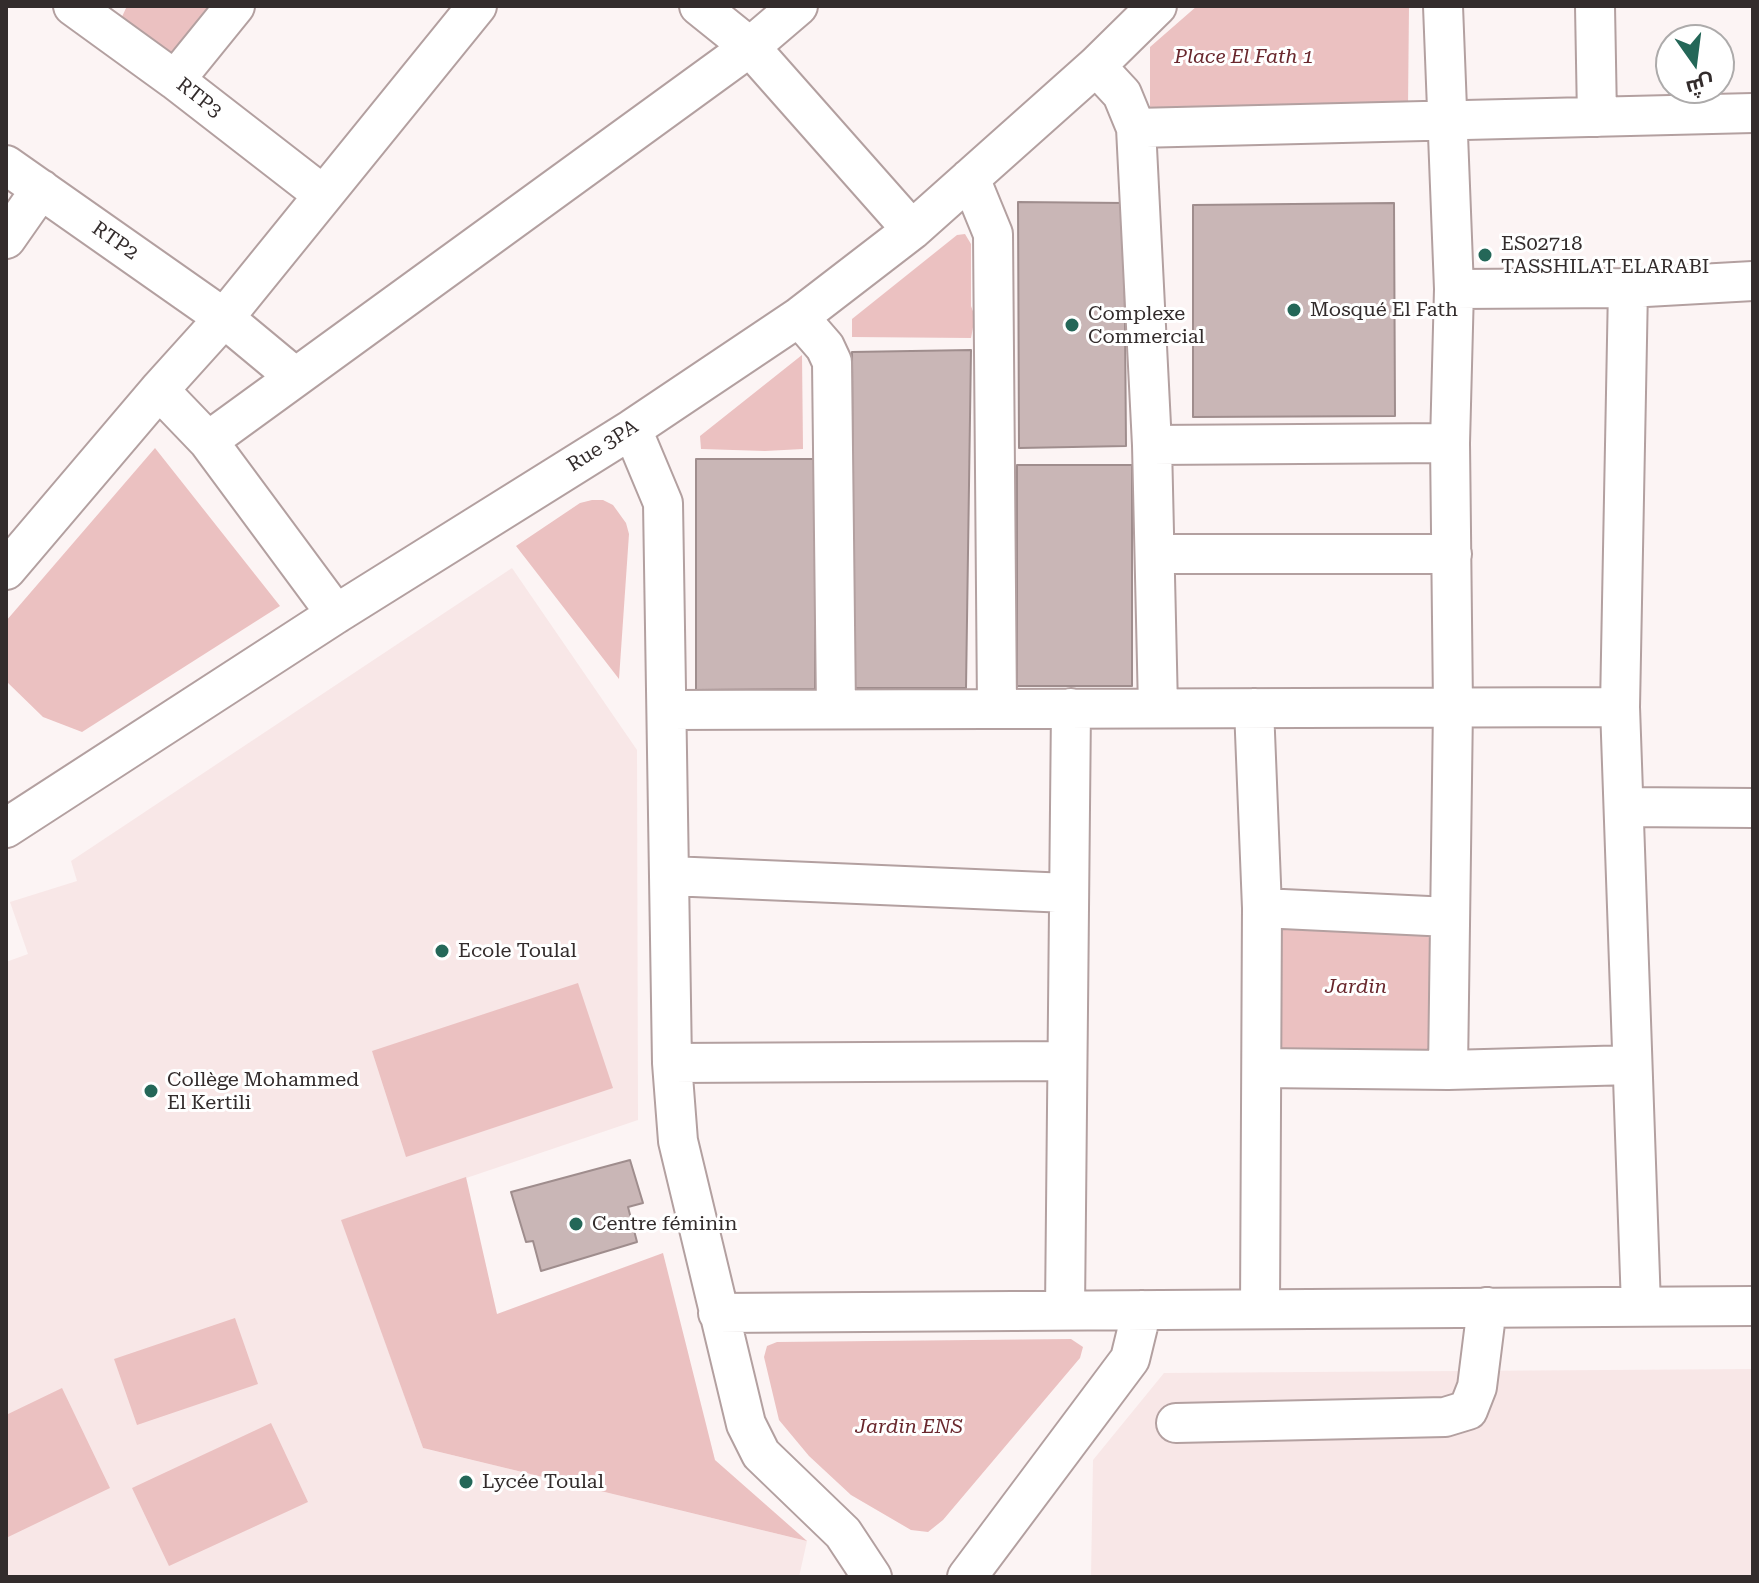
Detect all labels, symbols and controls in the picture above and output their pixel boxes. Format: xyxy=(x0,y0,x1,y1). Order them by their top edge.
north arrow xyxy=(1655,24,1735,104)
park label: Place El Fath 1 xyxy=(1174,45,1314,69)
text: ش xyxy=(1684,70,1717,101)
street label: RTP3 xyxy=(172,73,226,123)
street label: RTP2 xyxy=(87,217,143,265)
place label: ES02718 TASSHILAT ELARABI xyxy=(1501,232,1709,279)
marker: ES02718 TASSHILAT ELARABI xyxy=(1476,246,1494,264)
place label: Mosqué El Fath xyxy=(1310,298,1458,322)
marker: Mosqué El Fath xyxy=(1285,301,1303,319)
place label: Complexe Commercial xyxy=(1088,302,1205,349)
marker: Complexe Commercial xyxy=(1063,316,1081,334)
street label: Rue 3PA xyxy=(563,415,643,477)
place label: Ecole Toulal xyxy=(458,939,577,963)
marker: Ecole Toulal xyxy=(433,942,451,960)
park label: Jardin xyxy=(1325,975,1387,999)
place label: Collège Mohammed El Kertili xyxy=(167,1068,359,1115)
marker: Collège Mohammed El Kertili xyxy=(142,1082,160,1100)
place label: Centre féminin xyxy=(592,1212,737,1236)
marker: Centre féminin xyxy=(567,1215,585,1233)
park label: Jardin ENS xyxy=(855,1415,963,1439)
place label: Lycée Toulal xyxy=(482,1470,604,1494)
marker: Lycée Toulal xyxy=(457,1473,475,1491)

